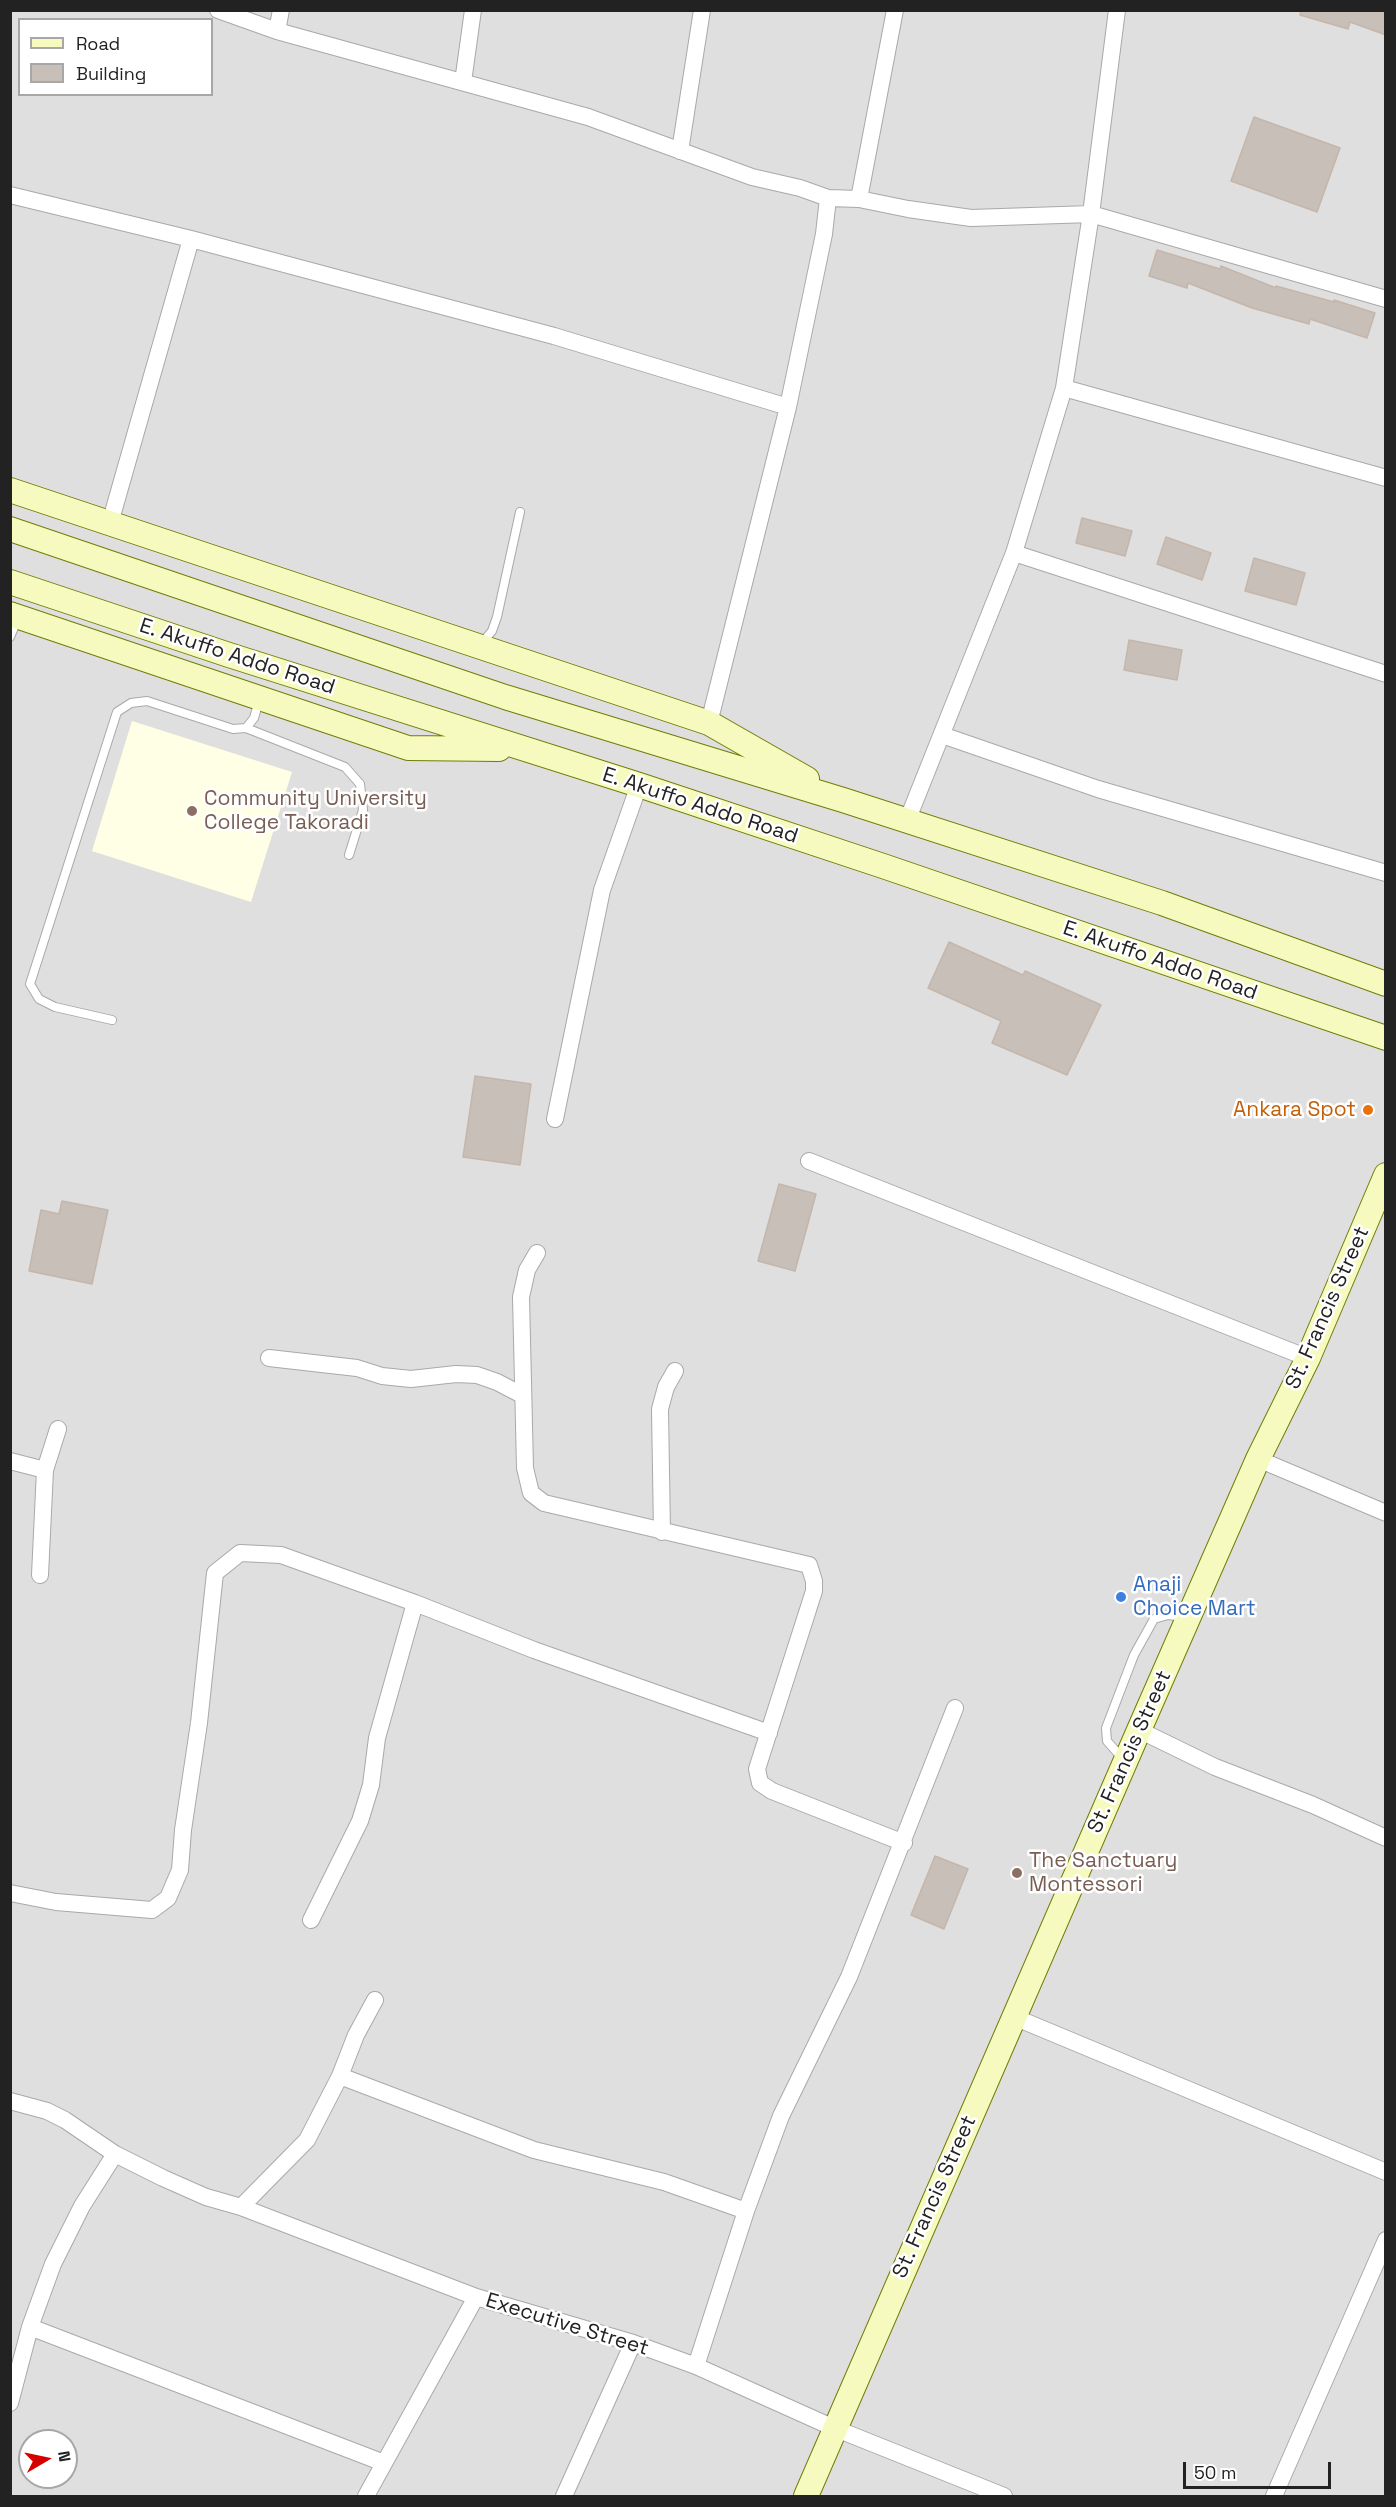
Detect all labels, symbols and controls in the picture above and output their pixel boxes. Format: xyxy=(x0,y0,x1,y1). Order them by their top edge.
legend xyxy=(18,18,213,96)
text: Road xyxy=(76,32,120,55)
text: Building xyxy=(76,62,146,85)
street label: E. Akuffo Addo Road xyxy=(136,613,338,701)
street label: E. Akuffo Addo Road xyxy=(599,762,801,850)
place label: Community University College Takoradi xyxy=(204,786,427,836)
marker: Community University College Takoradi xyxy=(185,804,199,818)
street label: E. Akuffo Addo Road xyxy=(1059,916,1261,1006)
place label: Ankara Spot xyxy=(1233,1097,1356,1123)
marker: Ankara Spot xyxy=(1361,1103,1375,1117)
street label: St. Francis Street xyxy=(1281,1223,1375,1393)
place label: Anaji Choice Mart xyxy=(1133,1572,1256,1622)
marker: Anaji Choice Mart xyxy=(1114,1590,1128,1604)
street label: St. Francis Street xyxy=(1083,1667,1177,1837)
place label: The Sanctuary Montessori xyxy=(1029,1848,1177,1898)
marker: The Sanctuary Montessori xyxy=(1010,1866,1024,1880)
street label: St. Francis Street xyxy=(888,2112,982,2282)
street label: Executive Street xyxy=(482,2288,652,2362)
north arrow xyxy=(18,2429,78,2489)
text: N xyxy=(53,2449,76,2463)
scale bar xyxy=(1186,2450,1334,2488)
text: 50 m xyxy=(1194,2461,1236,2484)

